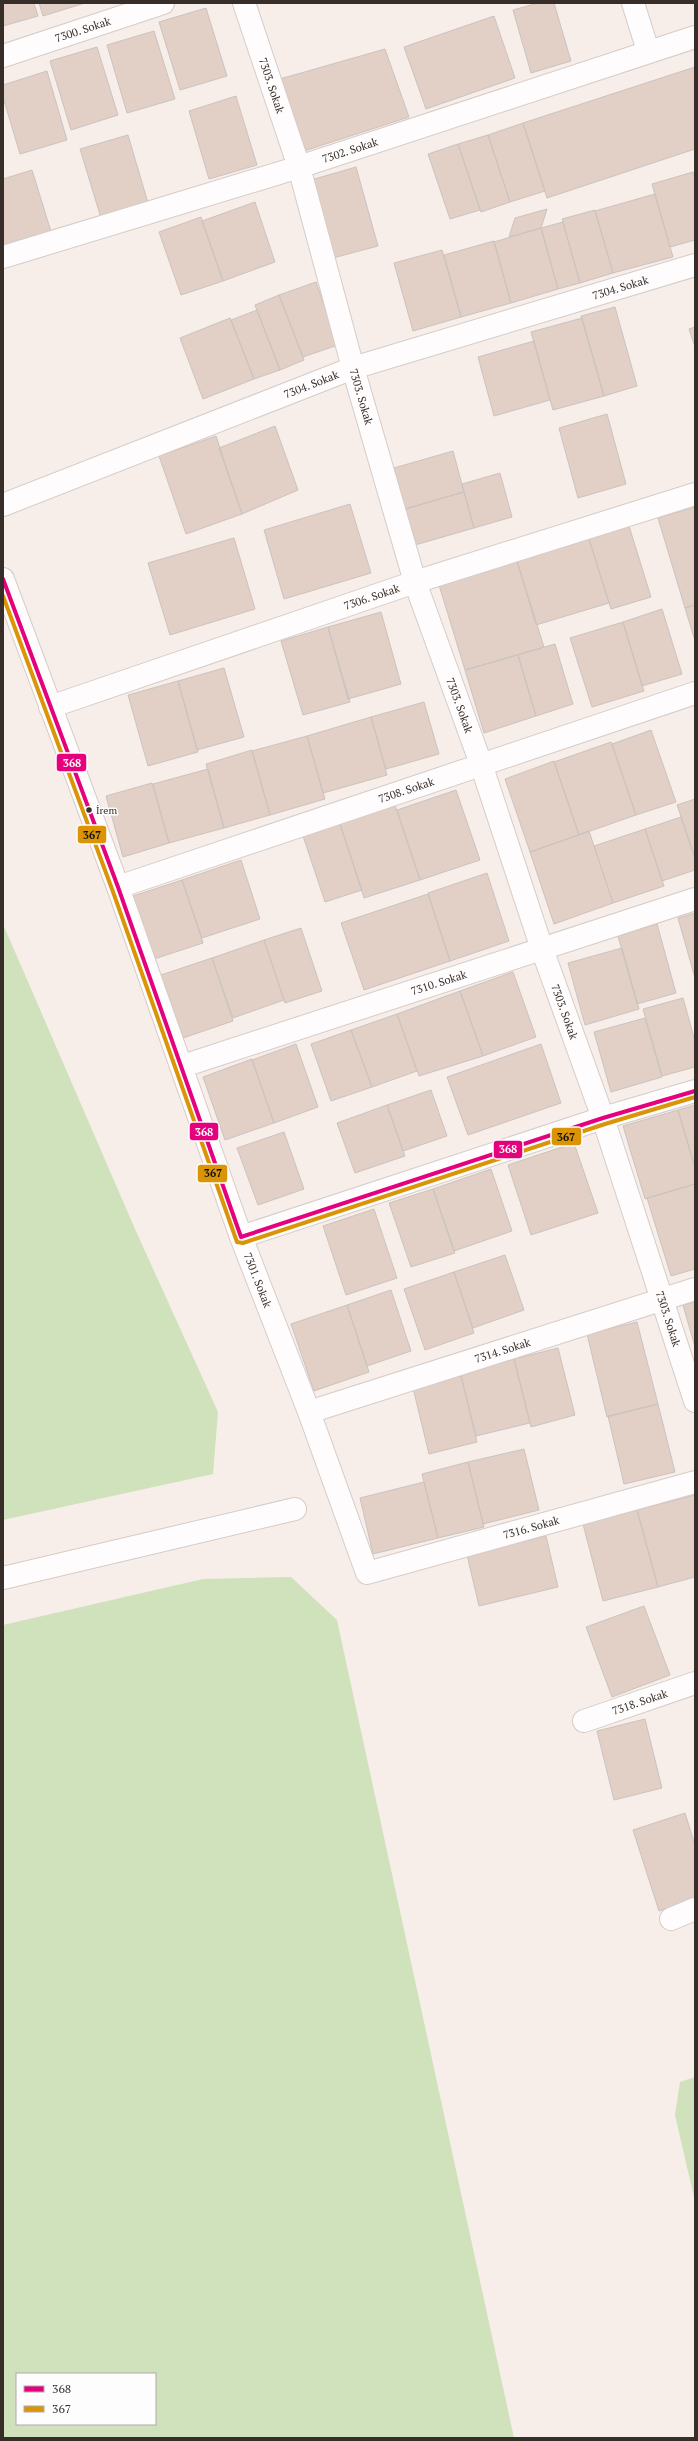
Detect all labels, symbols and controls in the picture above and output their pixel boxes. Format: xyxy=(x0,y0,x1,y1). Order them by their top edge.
street label: 7300. Sokak xyxy=(53,14,113,45)
street label: 7303. Sokak xyxy=(256,56,288,115)
street label: 7302. Sokak xyxy=(320,135,380,166)
street label: 7304. Sokak xyxy=(591,272,650,303)
street label: 7304. Sokak xyxy=(282,367,341,401)
street label: 7303. Sokak xyxy=(347,367,376,427)
street label: 7306. Sokak xyxy=(342,581,402,613)
street label: 7303. Sokak xyxy=(443,676,476,735)
line badge: 368 xyxy=(56,753,87,772)
text: 368 xyxy=(63,756,81,770)
street label: 7308. Sokak xyxy=(377,774,436,806)
place label: İrem xyxy=(96,804,117,817)
marker: İrem xyxy=(84,805,94,815)
line badge: 367 xyxy=(77,825,107,844)
text: 367 xyxy=(83,828,101,842)
street label: 7310. Sokak xyxy=(409,967,469,998)
street label: 7303. Sokak xyxy=(548,982,581,1042)
line badge: 368 xyxy=(189,1122,219,1141)
text: 368 xyxy=(195,1125,213,1139)
line badge: 367 xyxy=(551,1127,582,1146)
text: 367 xyxy=(557,1130,575,1144)
line badge: 368 xyxy=(493,1140,523,1159)
text: 368 xyxy=(499,1142,517,1156)
line badge: 367 xyxy=(197,1164,228,1183)
text: 367 xyxy=(204,1166,222,1180)
street label: 7301. Sokak xyxy=(241,1251,275,1310)
street label: 7303. Sokak xyxy=(653,1289,684,1349)
street label: 7314. Sokak xyxy=(473,1335,532,1366)
street label: 7316. Sokak xyxy=(501,1513,561,1542)
street label: 7318. Sokak xyxy=(610,1686,670,1718)
legend xyxy=(16,2373,156,2425)
text: 368 xyxy=(52,2381,71,2396)
text: 367 xyxy=(52,2401,71,2416)

